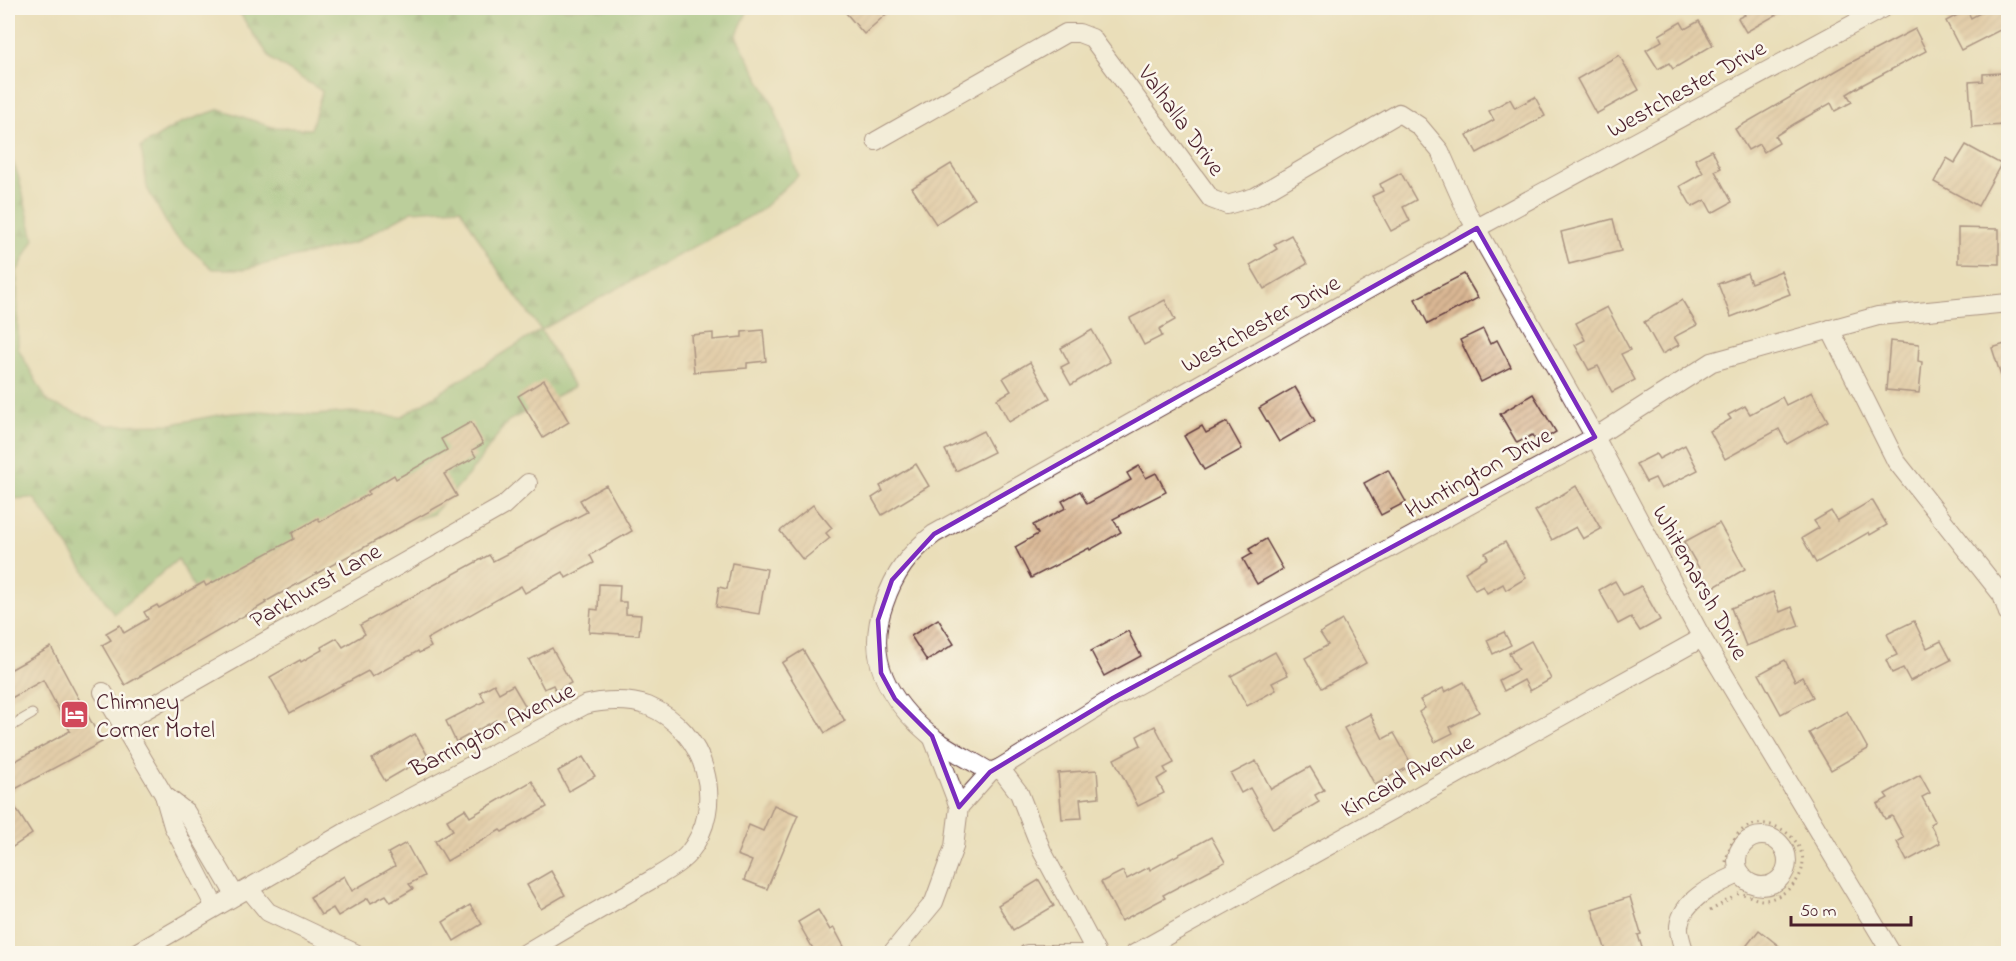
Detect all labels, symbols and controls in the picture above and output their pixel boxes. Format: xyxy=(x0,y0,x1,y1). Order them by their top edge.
street label: Westchester Drive xyxy=(1601,32,1773,148)
street label: Valhalla Drive xyxy=(1127,58,1232,184)
street label: Westchester Drive xyxy=(1175,267,1347,383)
street label: Huntington Drive xyxy=(1399,419,1559,529)
street label: Whitemarsh Drive xyxy=(1642,500,1756,667)
street label: Parkhurst Lane xyxy=(244,535,389,639)
street label: Barrington Avenue xyxy=(404,674,582,788)
place label: Chimney Corner Motel xyxy=(96,686,215,749)
hotel icon: Chimney Corner Motel xyxy=(59,699,91,731)
street label: Kincaid Avenue xyxy=(1335,726,1481,828)
scale bar xyxy=(1791,889,1911,927)
text: 50 m xyxy=(1800,899,1837,925)

